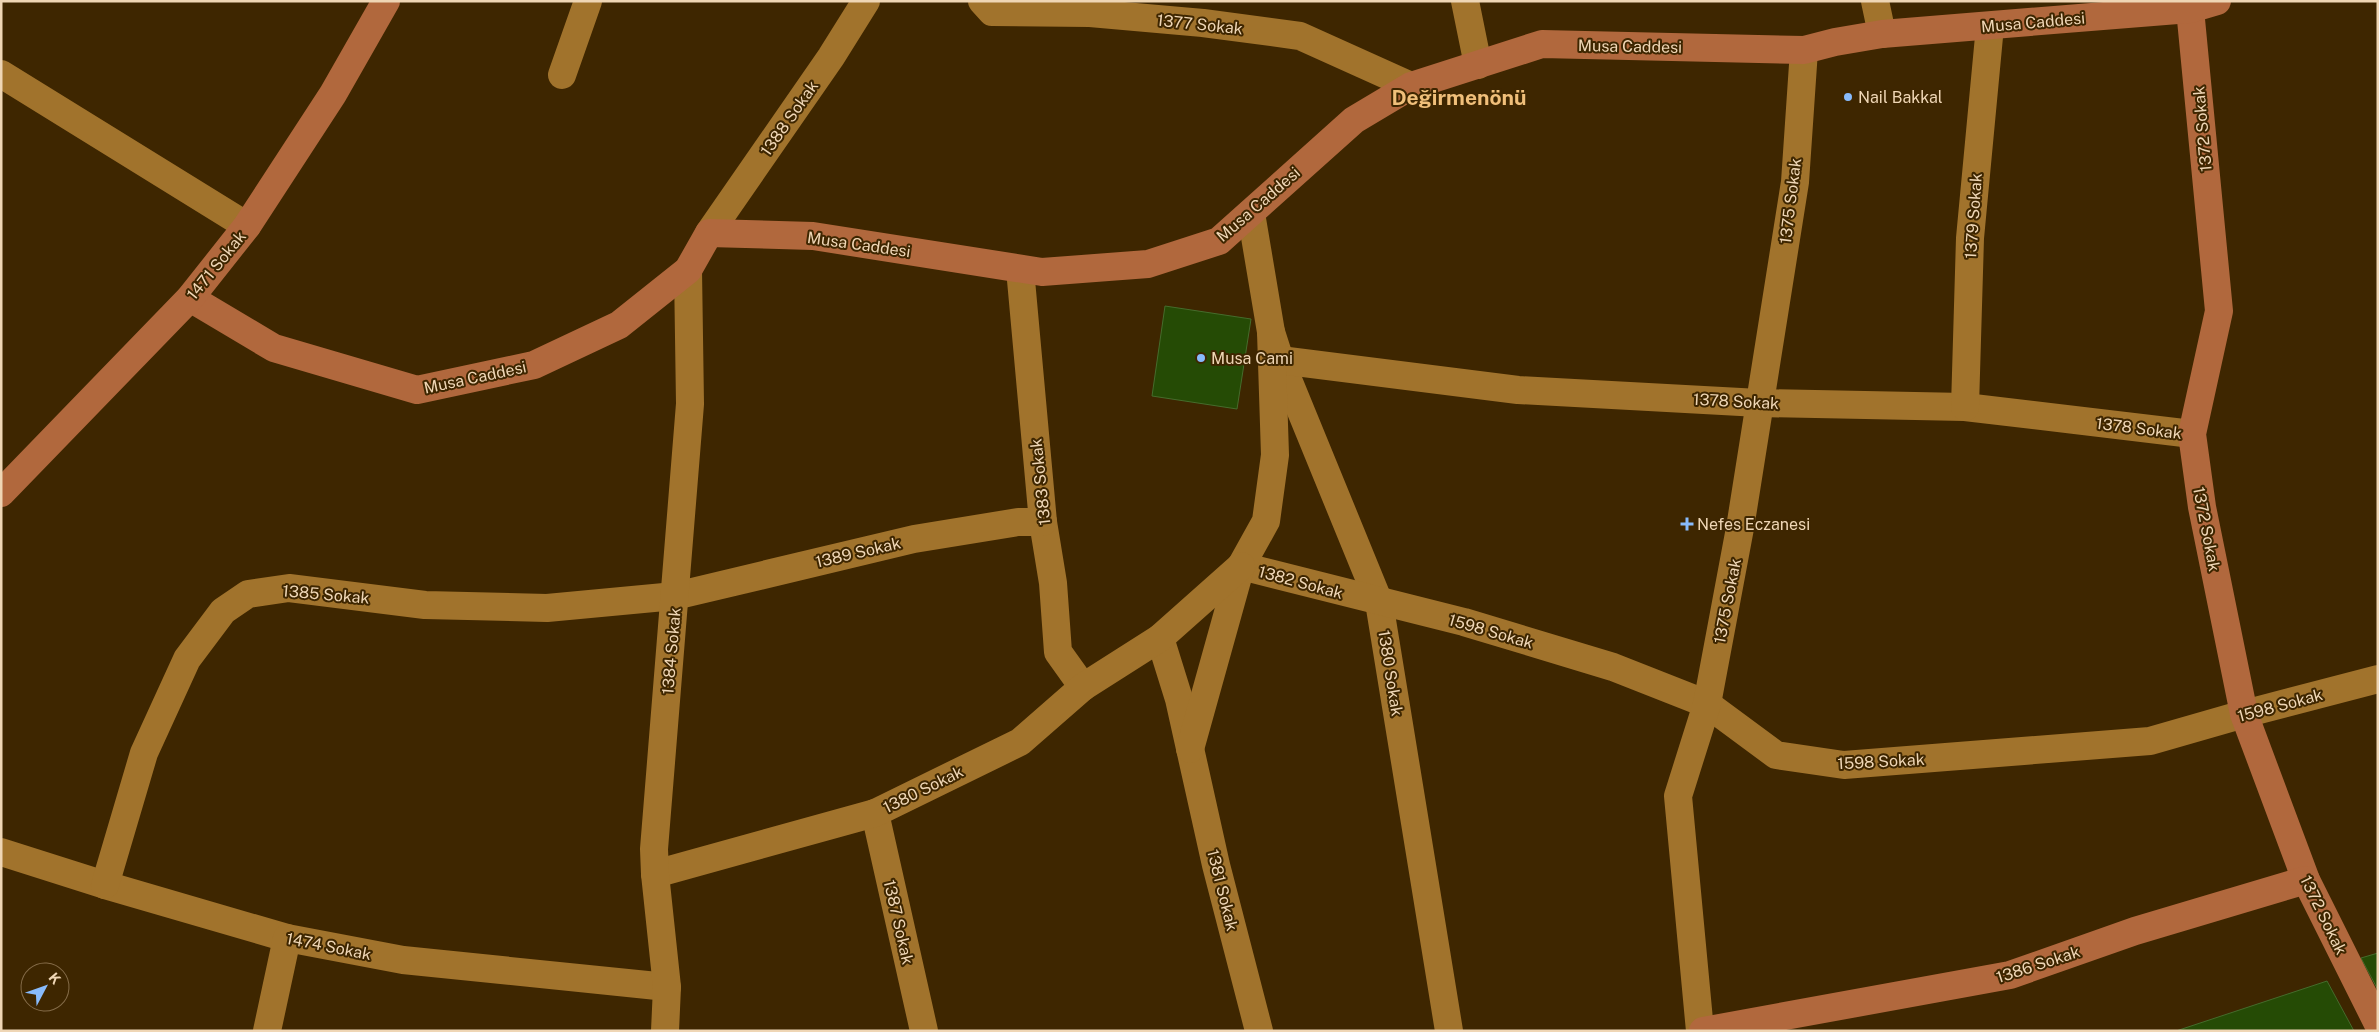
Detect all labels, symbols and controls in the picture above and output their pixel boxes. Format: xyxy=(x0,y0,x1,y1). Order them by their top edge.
street label: Musa Caddesi xyxy=(1980,8,2086,37)
street label: 1377 Sokak xyxy=(1156,11,1244,38)
street label: Musa Caddesi xyxy=(1578,36,1682,57)
street label: 1388 Sokak xyxy=(757,77,822,160)
district label: Değirmenönü xyxy=(1391,85,1527,110)
street label: 1372 Sokak xyxy=(2189,85,2216,173)
place label: Nail Bakkal xyxy=(1858,88,1943,107)
marker: Nail Bakkal xyxy=(1842,91,1854,103)
street label: 1375 Sokak xyxy=(1776,157,1805,245)
street label: Musa Caddesi xyxy=(1213,163,1304,246)
street label: 1379 Sokak xyxy=(1961,173,1986,260)
street label: 1471 Sokak xyxy=(183,227,250,304)
street label: Musa Caddesi xyxy=(806,228,912,261)
place label: Musa Cami xyxy=(1211,349,1293,368)
marker: Musa Cami xyxy=(1195,352,1207,364)
street label: Musa Caddesi xyxy=(422,357,528,398)
street label: 1378 Sokak xyxy=(1692,390,1780,413)
street label: 1378 Sokak xyxy=(2095,414,2183,443)
street label: 1383 Sokak xyxy=(1026,438,1054,526)
street label: 1372 Sokak xyxy=(2189,485,2224,573)
place label: Nefes Eczanesi xyxy=(1697,515,1810,534)
marker: Nefes Eczanesi xyxy=(1681,518,1693,530)
street label: 1389 Sokak xyxy=(814,533,903,572)
street label: 1375 Sokak xyxy=(1710,557,1745,645)
street label: 1382 Sokak xyxy=(1257,562,1345,603)
street label: 1385 Sokak xyxy=(282,581,370,608)
street label: 1384 Sokak xyxy=(658,607,685,695)
street label: 1598 Sokak xyxy=(1446,610,1535,653)
street label: 1380 Sokak xyxy=(1374,629,1407,717)
street label: 1598 Sokak xyxy=(2236,685,2325,726)
street label: 1598 Sokak xyxy=(1837,750,1925,773)
street label: 1380 Sokak xyxy=(880,762,966,817)
street label: 1381 Sokak xyxy=(1203,847,1242,933)
street label: 1372 Sokak xyxy=(2296,872,2351,958)
street label: 1387 Sokak xyxy=(880,878,917,966)
street label: 1474 Sokak xyxy=(285,929,373,964)
street label: 1386 Sokak xyxy=(1994,942,2082,987)
north arrow xyxy=(20,962,70,1012)
text: K xyxy=(45,969,64,988)

